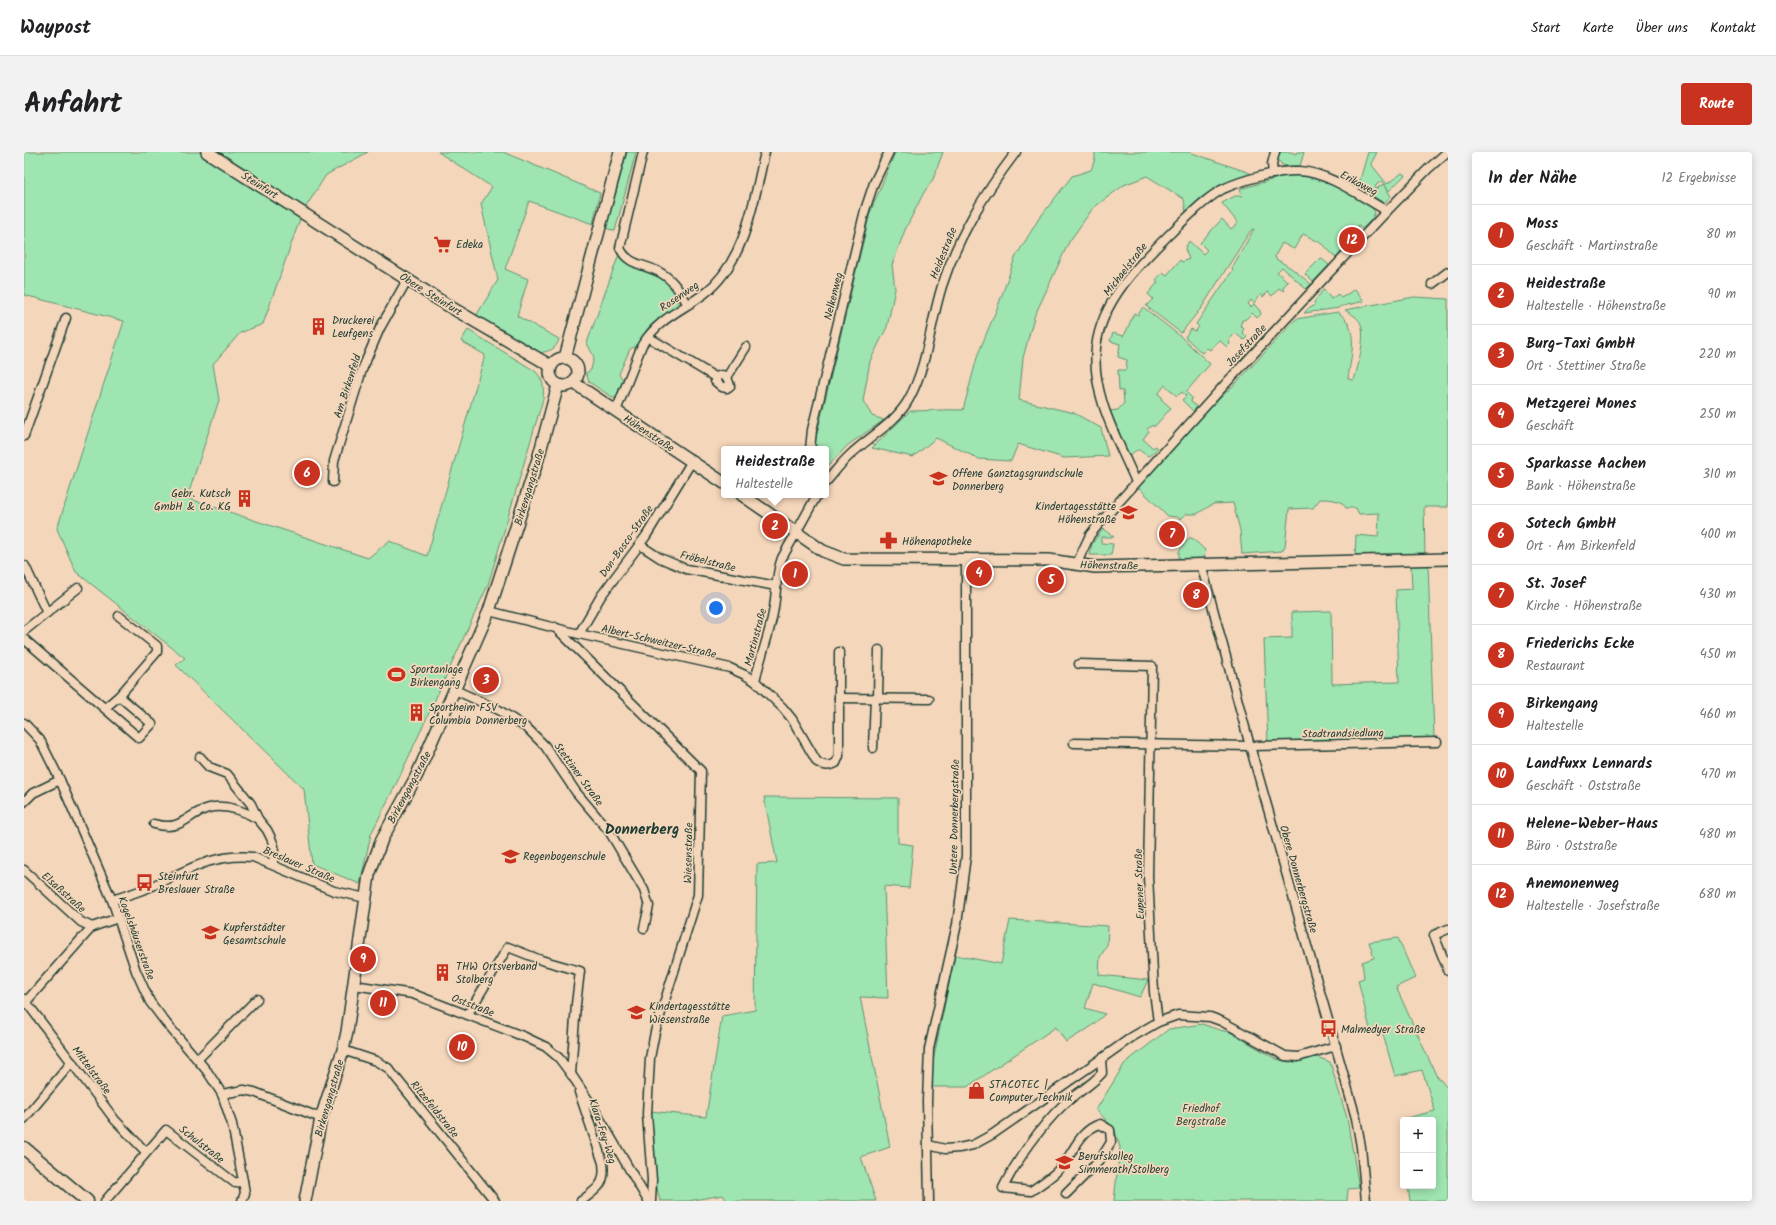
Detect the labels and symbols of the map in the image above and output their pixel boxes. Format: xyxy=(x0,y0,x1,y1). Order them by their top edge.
street label: Erikaweg xyxy=(1336,166,1381,201)
street label: Steinfurt xyxy=(237,167,282,205)
street label: Heidestraße xyxy=(925,225,962,282)
pin: 12 xyxy=(1339,225,1365,255)
supermarket icon: Edeka xyxy=(433,234,453,254)
place label: Edeka xyxy=(456,236,483,254)
street label: Michaelstraße xyxy=(1099,239,1153,300)
street label: Obere Steinfurt xyxy=(395,268,466,322)
street label: Nelkenweg xyxy=(819,270,849,322)
street label: Rosenweg xyxy=(656,277,703,317)
place label: Druckerei Leufgens xyxy=(332,312,375,343)
building icon: Druckerei Leufgens xyxy=(309,316,329,336)
street label: Josefstraße xyxy=(1222,320,1271,371)
street label: Am Birkenfeld xyxy=(329,351,367,421)
street label: Höhenstraße xyxy=(619,410,678,457)
street label: Birkengangstraße xyxy=(510,446,550,528)
pin: 6 xyxy=(294,458,320,488)
place label: Offene Ganztagsgrundschule Donnerberg xyxy=(952,465,1083,496)
school or university icon: Offene Ganztagsgrundschule Donnerberg xyxy=(929,469,949,489)
place label: Gebr. Kutsch GmbH & Co. KG xyxy=(154,485,231,516)
building icon: Gebr. Kutsch GmbH & Co. KG xyxy=(234,489,254,509)
place label: Kindertagesstätte Höhenstraße xyxy=(1035,498,1116,529)
street label: Don-Bosco-Straße xyxy=(595,502,659,582)
school or university icon: Kindertagesstätte Höhenstraße xyxy=(1119,502,1139,522)
pin: 2 xyxy=(762,511,788,541)
pin: 7 xyxy=(1159,519,1185,549)
pharmacy icon: Höhenapotheke xyxy=(879,531,899,551)
place label: Höhenapotheke xyxy=(902,533,972,551)
street label: Fröbelstraße xyxy=(678,546,738,578)
street label: Höhenstraße xyxy=(1080,556,1138,576)
pin: 4 xyxy=(966,558,992,588)
pin: 1 xyxy=(782,559,808,589)
pin: 5 xyxy=(1038,565,1064,595)
pin: 8 xyxy=(1183,580,1209,610)
your location xyxy=(706,598,726,618)
street label: Martinstraße xyxy=(740,606,772,668)
street label: Albert-Schweitzer-Straße xyxy=(599,620,718,664)
place label: Sportanlage Birkengang xyxy=(410,661,463,692)
sports icon: Sportanlage Birkengang xyxy=(387,665,407,685)
pin: 3 xyxy=(473,665,499,695)
place label: Sportheim FSV Columbia Donnerberg xyxy=(429,699,527,730)
building icon: Sportheim FSV Columbia Donnerberg xyxy=(406,703,426,723)
street label: Stadtrandsiedlung xyxy=(1302,724,1384,744)
street label: Stettiner Straße xyxy=(549,739,608,810)
street label: Birkengangstraße xyxy=(383,748,437,827)
street label: Untere Donnerbergstraße xyxy=(945,759,965,875)
district label: Donnerberg xyxy=(605,818,679,842)
street label: Wiesenstraße xyxy=(679,822,699,884)
street label: Obere Donnerbergstraße xyxy=(1274,823,1322,935)
street label: Breslauer Straße xyxy=(260,842,337,888)
school or university icon: Regenbogenschule xyxy=(500,846,520,866)
place label: Regenbogenschule xyxy=(523,848,606,866)
street label: Eupener Straße xyxy=(1130,848,1150,920)
street label: Elsaßstraße xyxy=(37,868,90,918)
place label: Steinfurt Breslauer Straße xyxy=(158,868,235,899)
bus stop icon: Steinfurt Breslauer Straße xyxy=(135,872,155,892)
street label: Kogelshäuserstraße xyxy=(113,894,160,983)
place label: Kupferstädter Gesamtschule xyxy=(223,919,287,950)
school or university icon: Kupferstädter Gesamtschule xyxy=(200,923,220,943)
pin: 9 xyxy=(350,944,376,974)
place label: THW Ortsverband Stolberg xyxy=(456,958,538,989)
building icon: THW Ortsverband Stolberg xyxy=(433,962,453,982)
pin: 11 xyxy=(370,988,396,1018)
street label: Oststraße xyxy=(448,989,497,1022)
place label: Kindertagesstätte Wiesenstraße xyxy=(649,998,730,1029)
school or university icon: Kindertagesstätte Wiesenstraße xyxy=(626,1002,646,1022)
bus stop icon: Malmedyer Straße xyxy=(1318,1019,1338,1039)
place label: Malmedyer Straße xyxy=(1341,1021,1425,1039)
pin: 10 xyxy=(449,1032,475,1062)
street label: Mittelstraße xyxy=(67,1043,115,1099)
street label: Birkengangstraße xyxy=(310,1057,350,1139)
place label: STACOTEC | Computer Technik xyxy=(989,1076,1073,1107)
street label: Ritzefeldstraße xyxy=(405,1077,463,1142)
shop icon: STACOTEC | Computer Technik xyxy=(966,1080,986,1100)
street label: Klara-Fey-Weg xyxy=(583,1096,621,1166)
park label: Friedhof Bergstraße xyxy=(1176,1100,1226,1131)
street label: Schulstraße xyxy=(175,1121,228,1168)
place label: Berufskolleg Simmerath/Stolberg xyxy=(1078,1148,1169,1179)
school or university icon: Berufskolleg Simmerath/Stolberg xyxy=(1055,1152,1075,1172)

